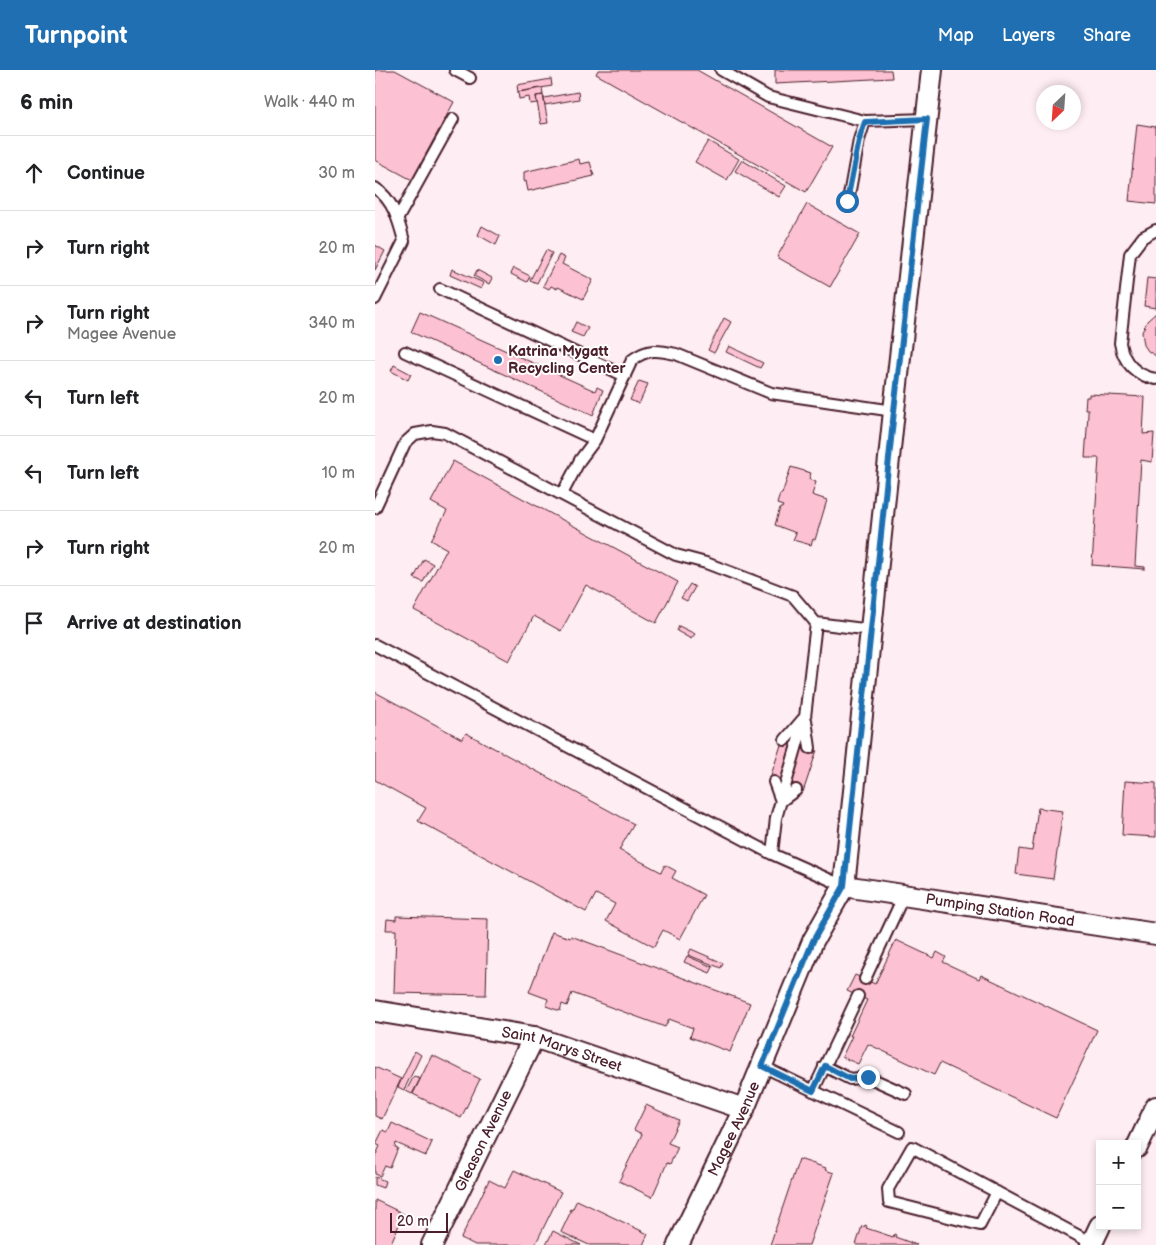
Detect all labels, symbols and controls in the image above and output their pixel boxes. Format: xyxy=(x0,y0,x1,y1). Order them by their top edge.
text: Turnpoint xyxy=(25,21,128,50)
text: Map xyxy=(938,25,974,46)
text: Layers xyxy=(1002,25,1055,46)
text: Share xyxy=(1083,25,1131,46)
north arrow xyxy=(1036,85,1081,130)
text: 6 min xyxy=(20,90,73,115)
text: Walk · 440 m xyxy=(264,93,355,112)
icon: ahead xyxy=(20,159,48,187)
text: Continue xyxy=(67,162,145,185)
text: 30 m xyxy=(318,164,355,183)
route start xyxy=(836,190,859,213)
icon: right xyxy=(20,234,48,262)
text: Turn right xyxy=(67,237,150,260)
text: 20 m xyxy=(319,239,355,258)
text: Turn right xyxy=(67,302,150,325)
icon: right xyxy=(20,309,48,337)
text: 340 m xyxy=(308,314,355,333)
text: Magee Avenue xyxy=(67,325,176,344)
place label: Katrina Mygatt Recycling Center xyxy=(508,342,626,378)
marker: Katrina Mygatt Recycling Center xyxy=(492,354,504,366)
icon: left xyxy=(20,384,48,412)
text: Turn left xyxy=(67,387,139,410)
text: 20 m xyxy=(319,389,355,408)
icon: left xyxy=(20,459,48,487)
text: Turn left xyxy=(67,462,139,485)
text: 10 m xyxy=(322,464,355,483)
icon: right xyxy=(20,534,48,562)
text: Turn right xyxy=(67,537,150,560)
text: 20 m xyxy=(319,539,355,558)
icon: arrive xyxy=(20,609,48,637)
text: Arrive at destination xyxy=(67,612,242,635)
street label: Pumping Station Road xyxy=(924,889,1076,931)
street label: Saint Marys Street xyxy=(500,1022,625,1076)
route end xyxy=(857,1066,880,1089)
street label: Magee Avenue xyxy=(703,1078,764,1179)
street label: Gleason Avenue xyxy=(450,1087,516,1195)
map controls xyxy=(1096,1140,1141,1230)
button: + xyxy=(1096,1140,1141,1185)
button: − xyxy=(1096,1185,1141,1230)
scale bar xyxy=(390,1210,447,1233)
text: 20 m xyxy=(397,1213,429,1230)

